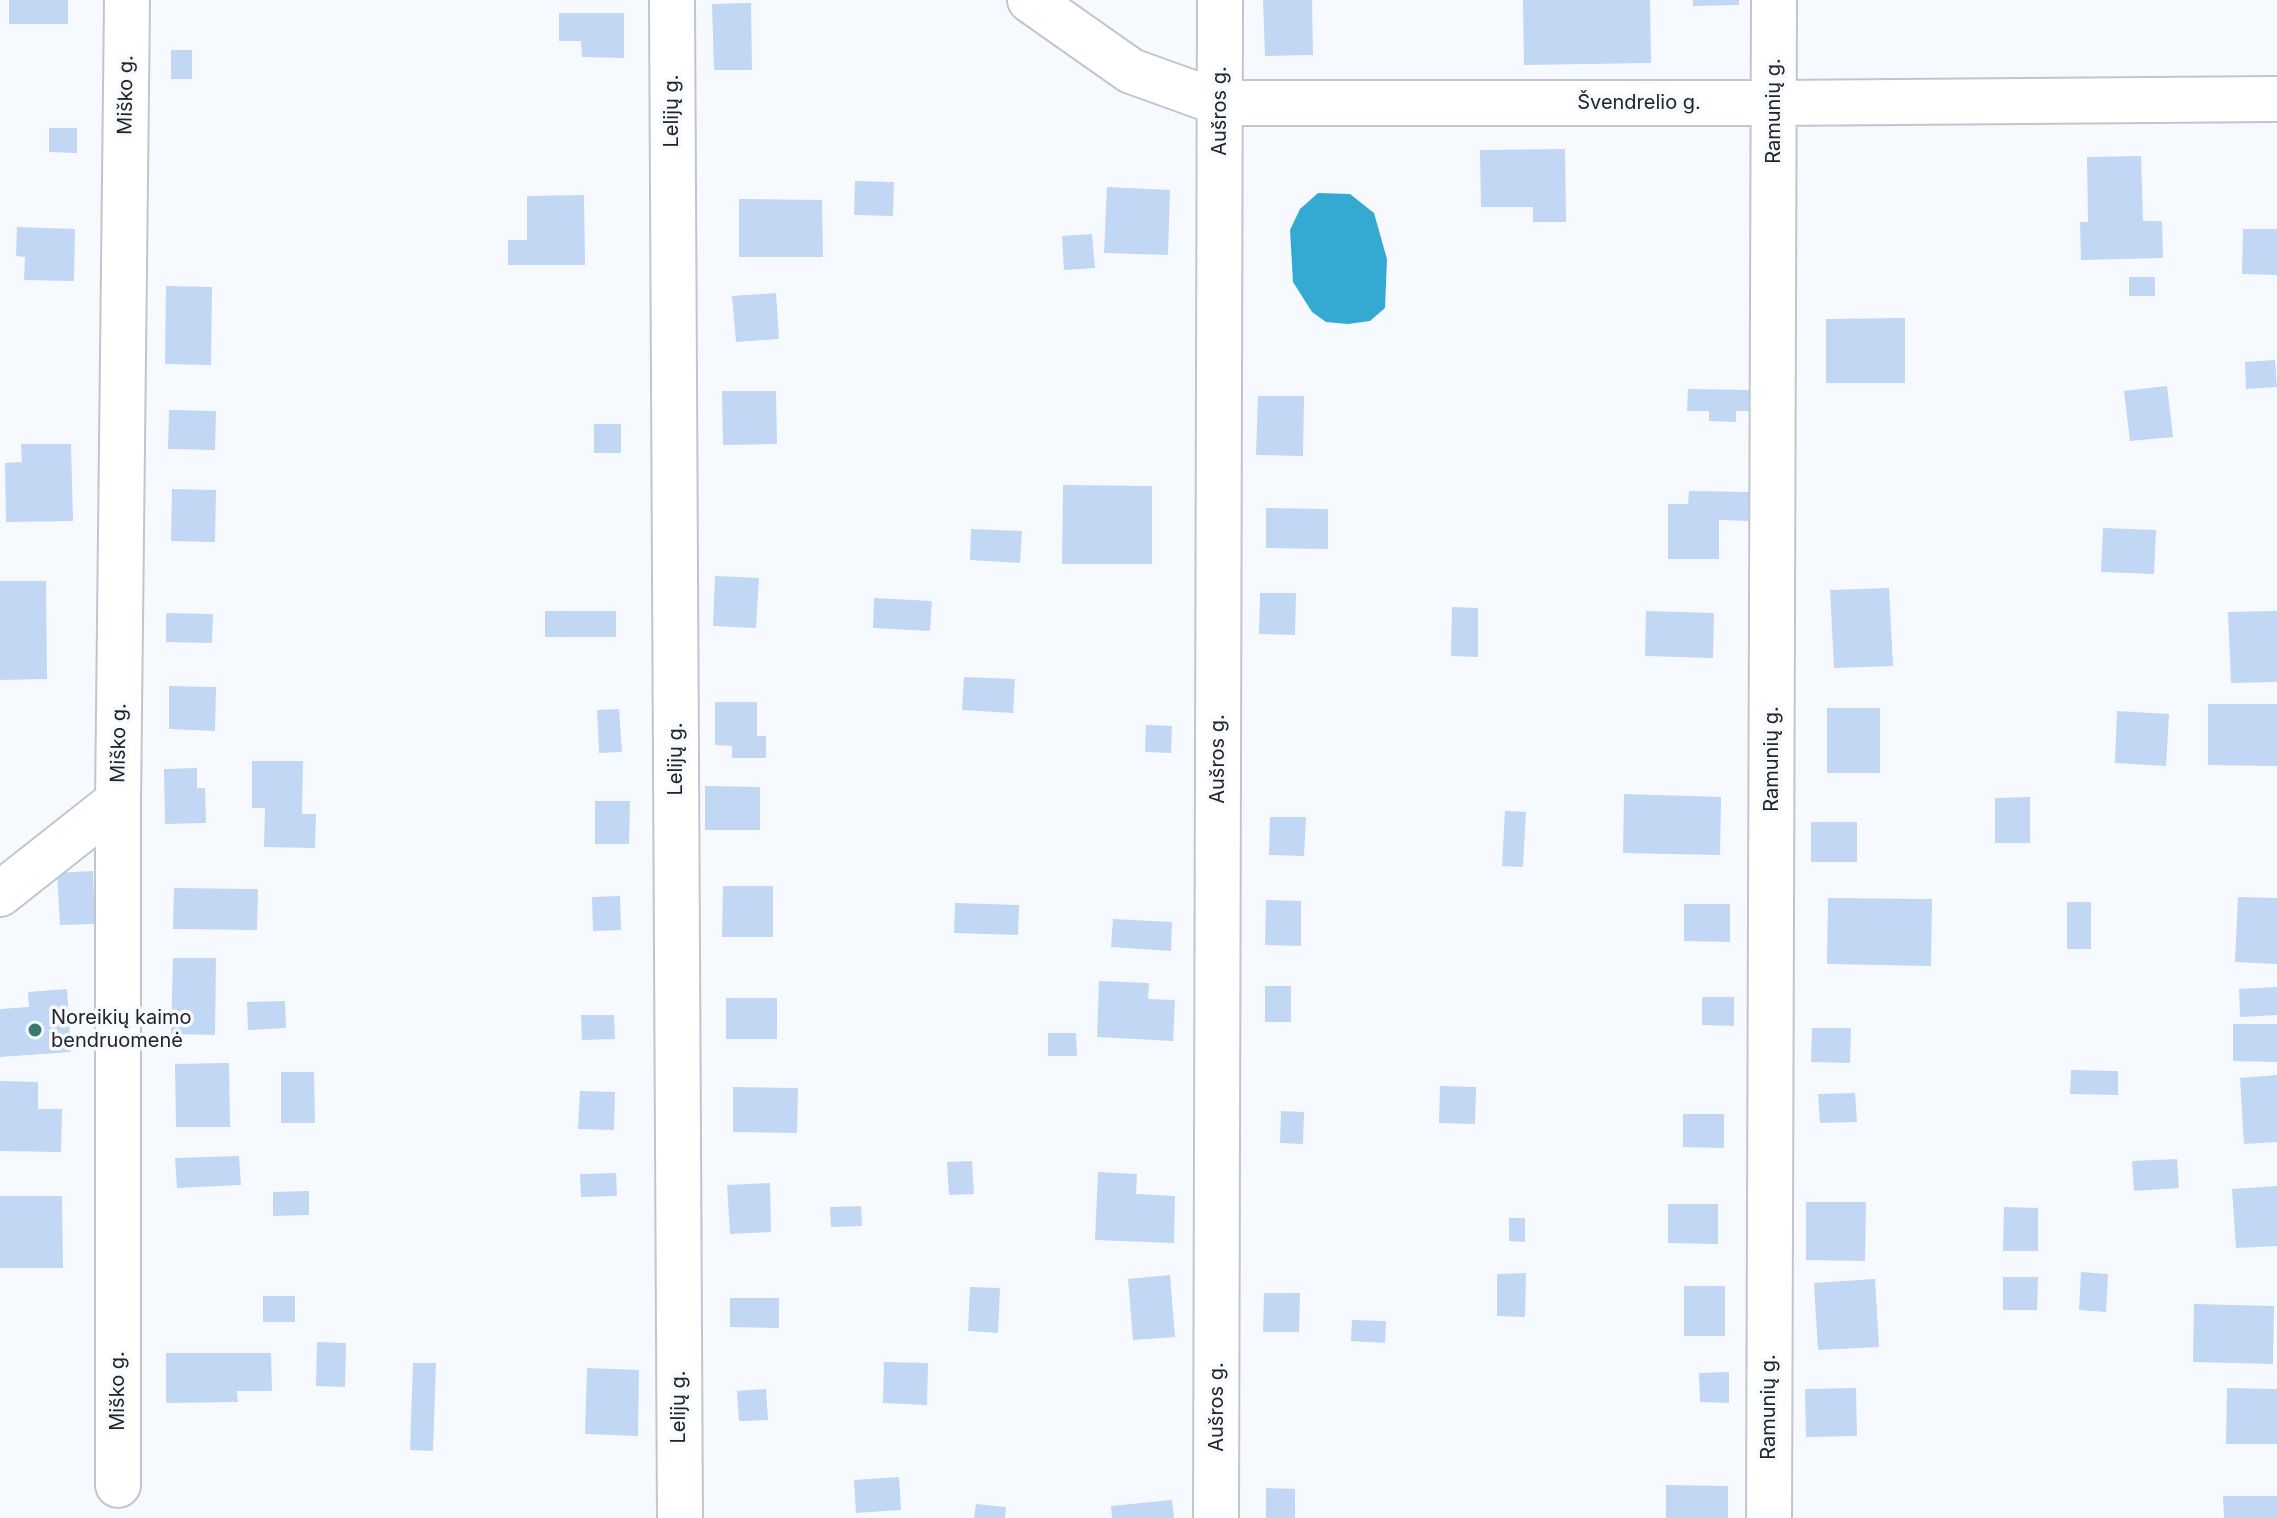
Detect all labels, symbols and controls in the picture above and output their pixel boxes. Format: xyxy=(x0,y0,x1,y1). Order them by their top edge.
street label: Miško g. xyxy=(113,55,139,135)
street label: Ramunių g. xyxy=(1762,58,1786,164)
street label: Aušros g. xyxy=(1208,66,1232,156)
street label: Lelijų g. xyxy=(660,75,684,147)
street label: Švendrelio g. xyxy=(1577,91,1701,115)
street label: Miško g. xyxy=(106,703,132,783)
street label: Ramunių g. xyxy=(1760,706,1784,812)
street label: Aušros g. xyxy=(1206,714,1230,804)
street label: Lelijų g. xyxy=(664,723,688,795)
place label: Noreikių kaimo bendruomenė xyxy=(51,1006,192,1053)
marker: Noreikių kaimo bendruomenė xyxy=(26,1021,44,1039)
street label: Miško g. xyxy=(106,1351,130,1431)
street label: Ramunių g. xyxy=(1757,1354,1781,1460)
street label: Aušros g. xyxy=(1205,1362,1229,1452)
street label: Lelijų g. xyxy=(667,1371,691,1443)

